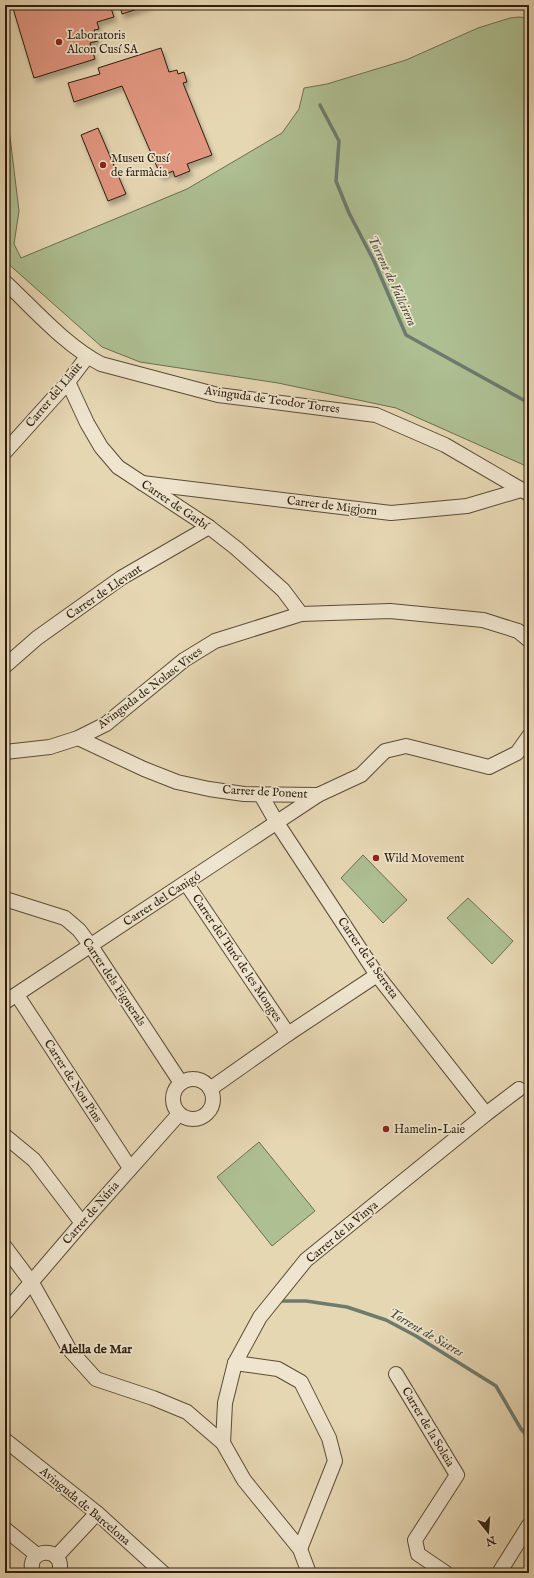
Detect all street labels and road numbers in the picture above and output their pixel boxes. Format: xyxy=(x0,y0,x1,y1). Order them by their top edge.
street label: Carrer del Llaüt xyxy=(22,359,86,431)
street label: Avinguda de Teodor Torres xyxy=(202,383,341,417)
street label: Carrer de Garbí xyxy=(138,477,212,534)
street label: Carrer de Migjorn xyxy=(286,493,379,519)
street label: Carrer de Llevant xyxy=(63,561,145,623)
street label: Avinguda de Nolasc Vives xyxy=(94,644,205,733)
street label: Carrer de Ponent xyxy=(222,782,308,802)
street label: Carrer del Canigó xyxy=(120,868,204,930)
street label: Carrer del Turó de les Monges xyxy=(189,891,285,1025)
street label: Carrer de la Serreta xyxy=(334,914,402,1002)
street label: Carrer dels Figuerals xyxy=(79,935,149,1029)
street label: Carrer de Nou Pins xyxy=(41,1037,105,1125)
street label: Carrer de Núria xyxy=(60,1178,123,1248)
street label: Carrer de la Vinya xyxy=(303,1197,382,1266)
street label: Carrer de la Soleia xyxy=(398,1384,458,1470)
street label: Avinguda de Barcelona xyxy=(36,1463,134,1549)

